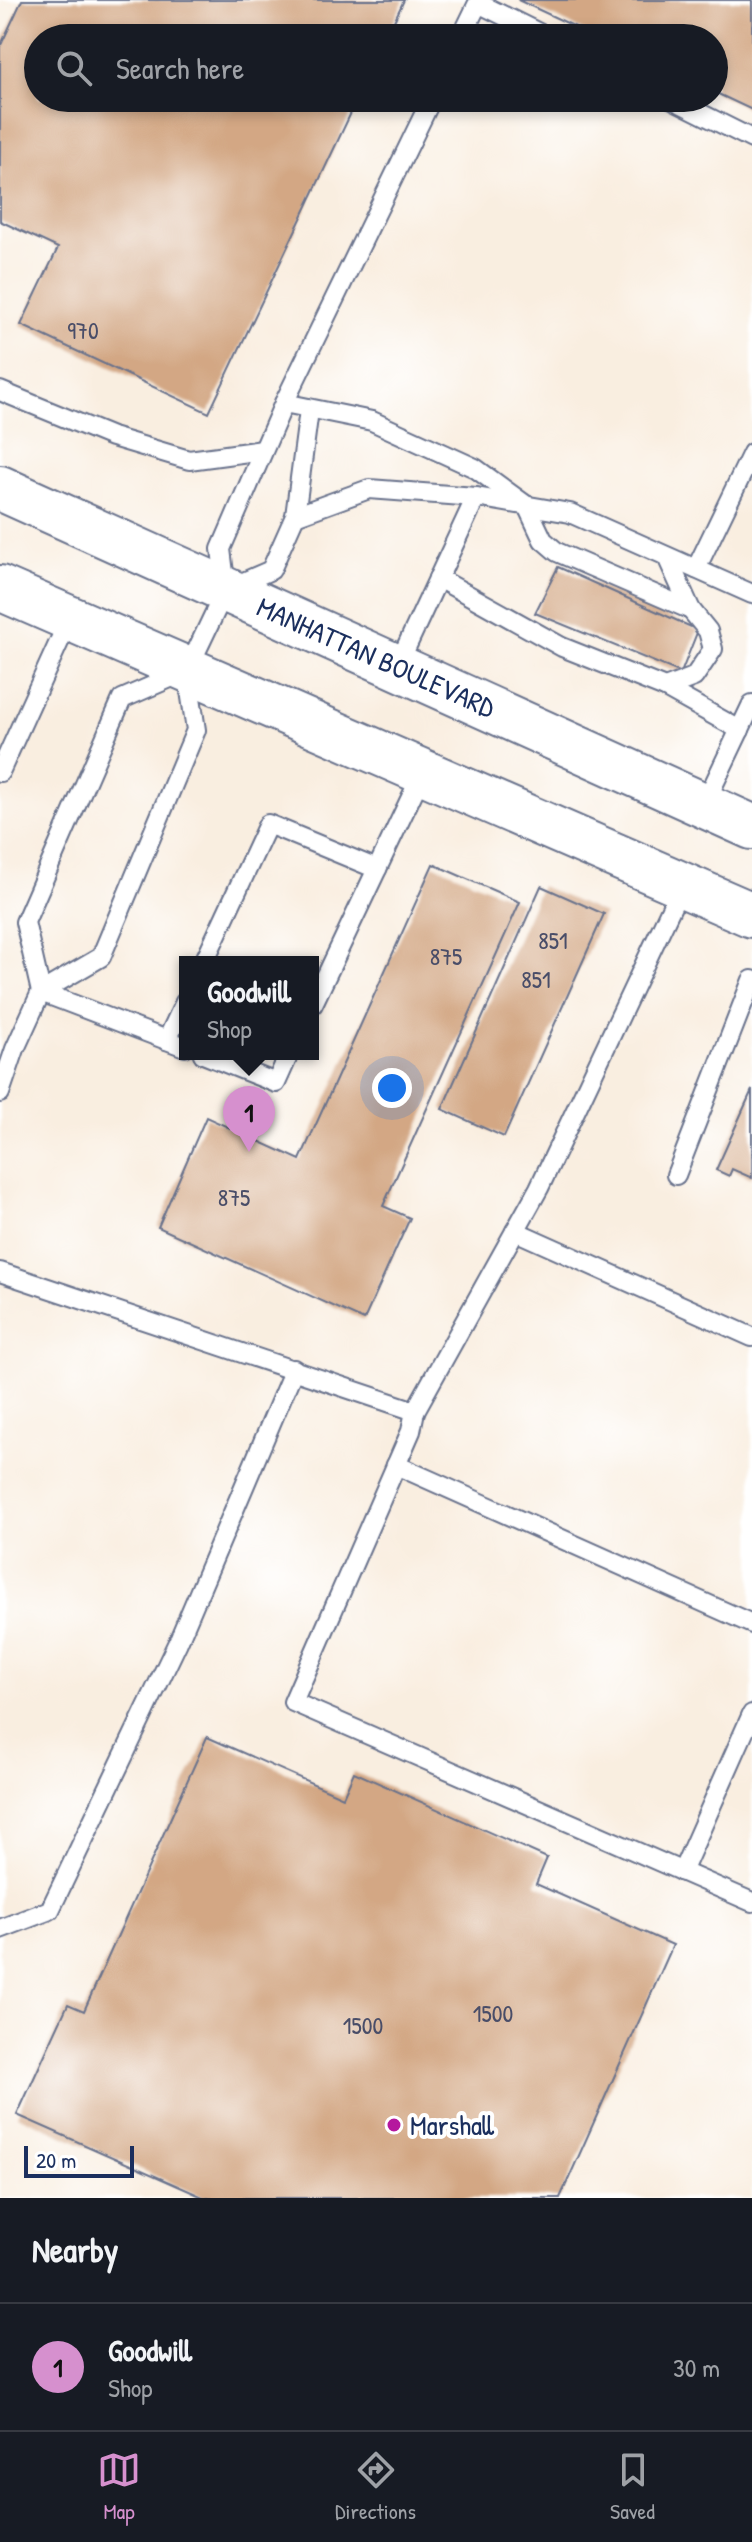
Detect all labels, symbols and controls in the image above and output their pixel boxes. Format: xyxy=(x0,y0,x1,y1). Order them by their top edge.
search box xyxy=(24,24,728,112)
icon: search xyxy=(52,46,96,90)
text: Search here xyxy=(116,48,244,88)
house number: 970 xyxy=(67,314,99,346)
street label: MANHATTAN BOULEVARD xyxy=(251,587,502,727)
house number: 851 xyxy=(538,924,568,956)
house number: 875 xyxy=(430,940,462,972)
popup xyxy=(179,956,319,1060)
house number: 851 xyxy=(521,963,551,995)
text: Goodwill xyxy=(207,971,291,1011)
text: Shop xyxy=(207,1011,252,1046)
your location xyxy=(372,1068,412,1108)
pin: 1 xyxy=(223,1086,275,1152)
house number: 875 xyxy=(218,1181,250,1213)
house number: 1500 xyxy=(473,1997,513,2029)
house number: 1500 xyxy=(343,2009,383,2041)
place label: Marshall xyxy=(410,2106,495,2144)
marker: Marshall xyxy=(385,2116,403,2134)
scale bar xyxy=(24,2142,134,2178)
text: 20 m xyxy=(36,2145,76,2175)
text: Nearby xyxy=(32,2227,118,2273)
text: Goodwill xyxy=(108,2330,192,2370)
text: 1 xyxy=(53,2350,63,2385)
text: 30 m xyxy=(673,2350,720,2385)
text: Shop xyxy=(108,2370,152,2405)
tab: Map xyxy=(97,2448,141,2526)
tab: Directions xyxy=(335,2448,416,2526)
tab: Saved xyxy=(610,2448,655,2526)

